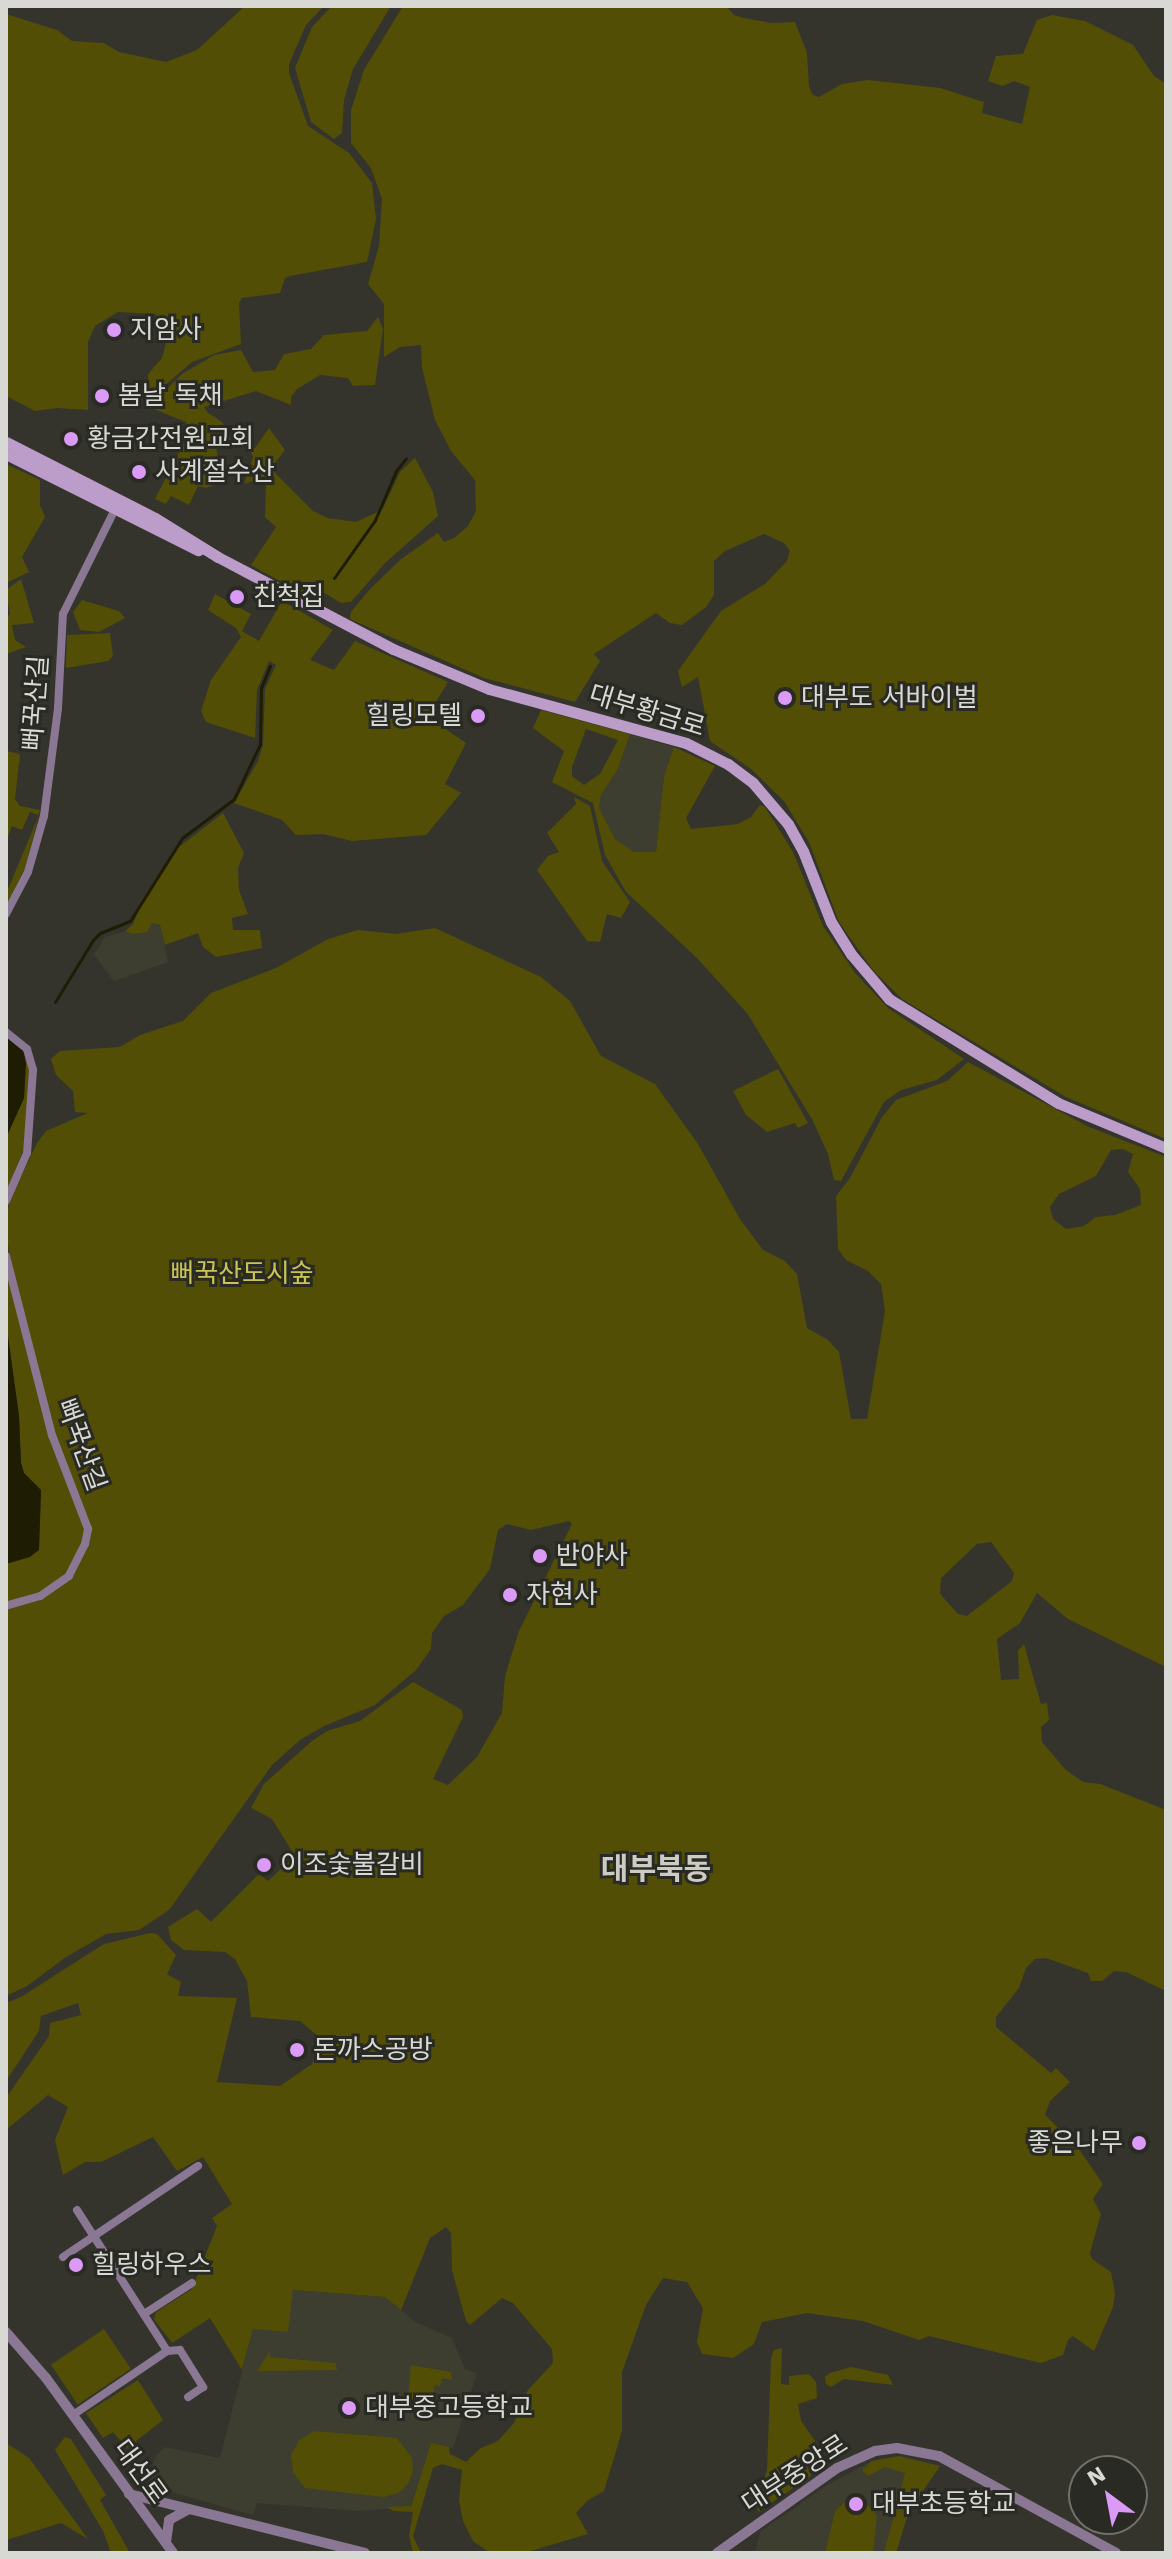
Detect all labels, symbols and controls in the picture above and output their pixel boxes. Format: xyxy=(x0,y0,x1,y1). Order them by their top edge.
place label: 지암사 xyxy=(130,314,202,346)
marker: 지암사 xyxy=(105,321,123,339)
place label: 봄날 독채 xyxy=(118,380,223,412)
marker: 봄날 독채 xyxy=(93,387,111,405)
place label: 황금간전원교회 xyxy=(87,423,254,455)
marker: 황금간전원교회 xyxy=(62,430,80,448)
place label: 사계절수산 xyxy=(155,456,275,488)
marker: 사계절수산 xyxy=(130,463,148,481)
place label: 친척집 xyxy=(253,581,325,613)
marker: 친척집 xyxy=(228,588,246,606)
street label: 뻐꾹산길 xyxy=(17,654,55,752)
street label: 대부황금로 xyxy=(585,679,709,743)
place label: 대부도 서바이벌 xyxy=(801,682,977,714)
marker: 대부도 서바이벌 xyxy=(776,689,794,707)
place label: 힐링모텔 xyxy=(366,700,462,732)
marker: 힐링모텔 xyxy=(469,707,487,725)
park label: 뻐꾹산도시숲 xyxy=(170,1258,314,1290)
street label: 뻐꾹산길 xyxy=(50,1395,112,1495)
place label: 반야사 xyxy=(556,1540,628,1572)
marker: 반야사 xyxy=(531,1547,549,1565)
place label: 자현사 xyxy=(526,1579,598,1611)
marker: 자현사 xyxy=(501,1586,519,1604)
place label: 이조숯불갈비 xyxy=(280,1849,424,1881)
district label: 대부북동 xyxy=(601,1851,711,1887)
marker: 이조숯불갈비 xyxy=(255,1856,273,1874)
place label: 돈까스공방 xyxy=(313,2034,433,2066)
marker: 돈까스공방 xyxy=(288,2041,306,2059)
place label: 좋은나무 xyxy=(1027,2127,1123,2159)
marker: 좋은나무 xyxy=(1130,2134,1148,2152)
place label: 힐링하우스 xyxy=(92,2249,212,2281)
marker: 힐링하우스 xyxy=(67,2256,85,2274)
place label: 대부중고등학교 xyxy=(365,2392,532,2424)
marker: 대부중고등학교 xyxy=(340,2399,358,2417)
street label: 대부중앙로 xyxy=(736,2428,854,2520)
street label: 대선로 xyxy=(106,2434,174,2510)
north arrow xyxy=(1068,2455,1148,2535)
text: N xyxy=(1083,2461,1110,2491)
place label: 대부초등학교 xyxy=(872,2488,1016,2520)
marker: 대부초등학교 xyxy=(847,2495,865,2513)

